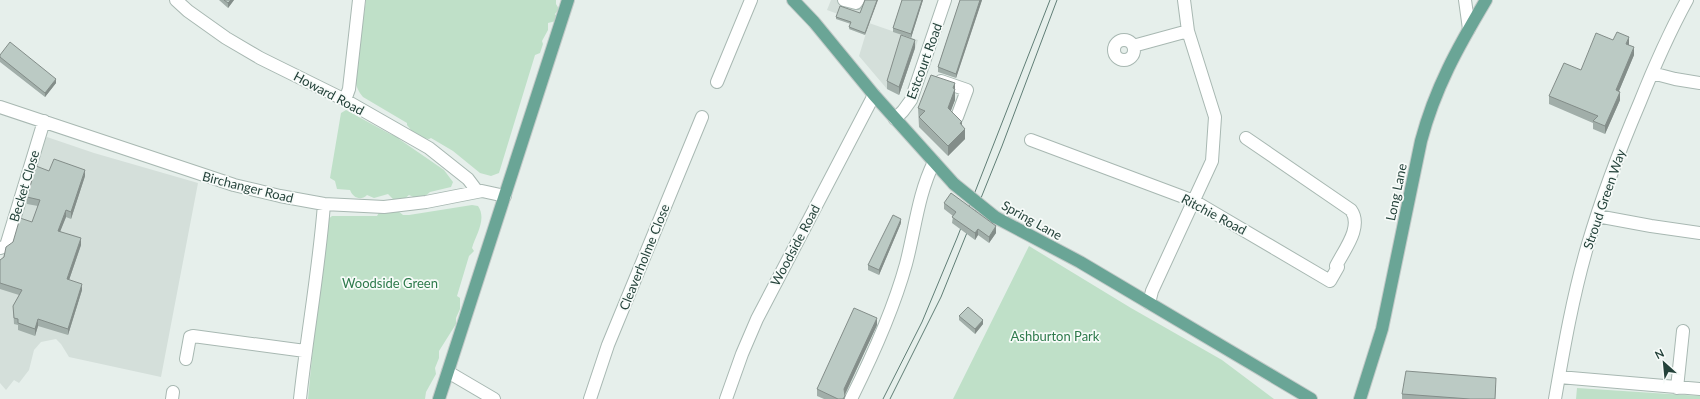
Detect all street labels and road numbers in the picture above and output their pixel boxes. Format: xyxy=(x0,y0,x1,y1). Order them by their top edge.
street label: Estcourt Road xyxy=(903,21,945,101)
street label: Howard Road xyxy=(291,68,367,118)
street label: Stroud Green Way xyxy=(1579,147,1629,251)
street label: Becket Close xyxy=(6,148,43,224)
street label: Long Lane xyxy=(1382,162,1410,222)
street label: Birchanger Road xyxy=(201,168,295,206)
street label: Ritchie Road xyxy=(1179,190,1249,238)
street label: Spring Lane xyxy=(999,197,1065,243)
street label: Cleaverholme Close xyxy=(615,201,673,313)
street label: Woodside Road xyxy=(767,202,823,288)

